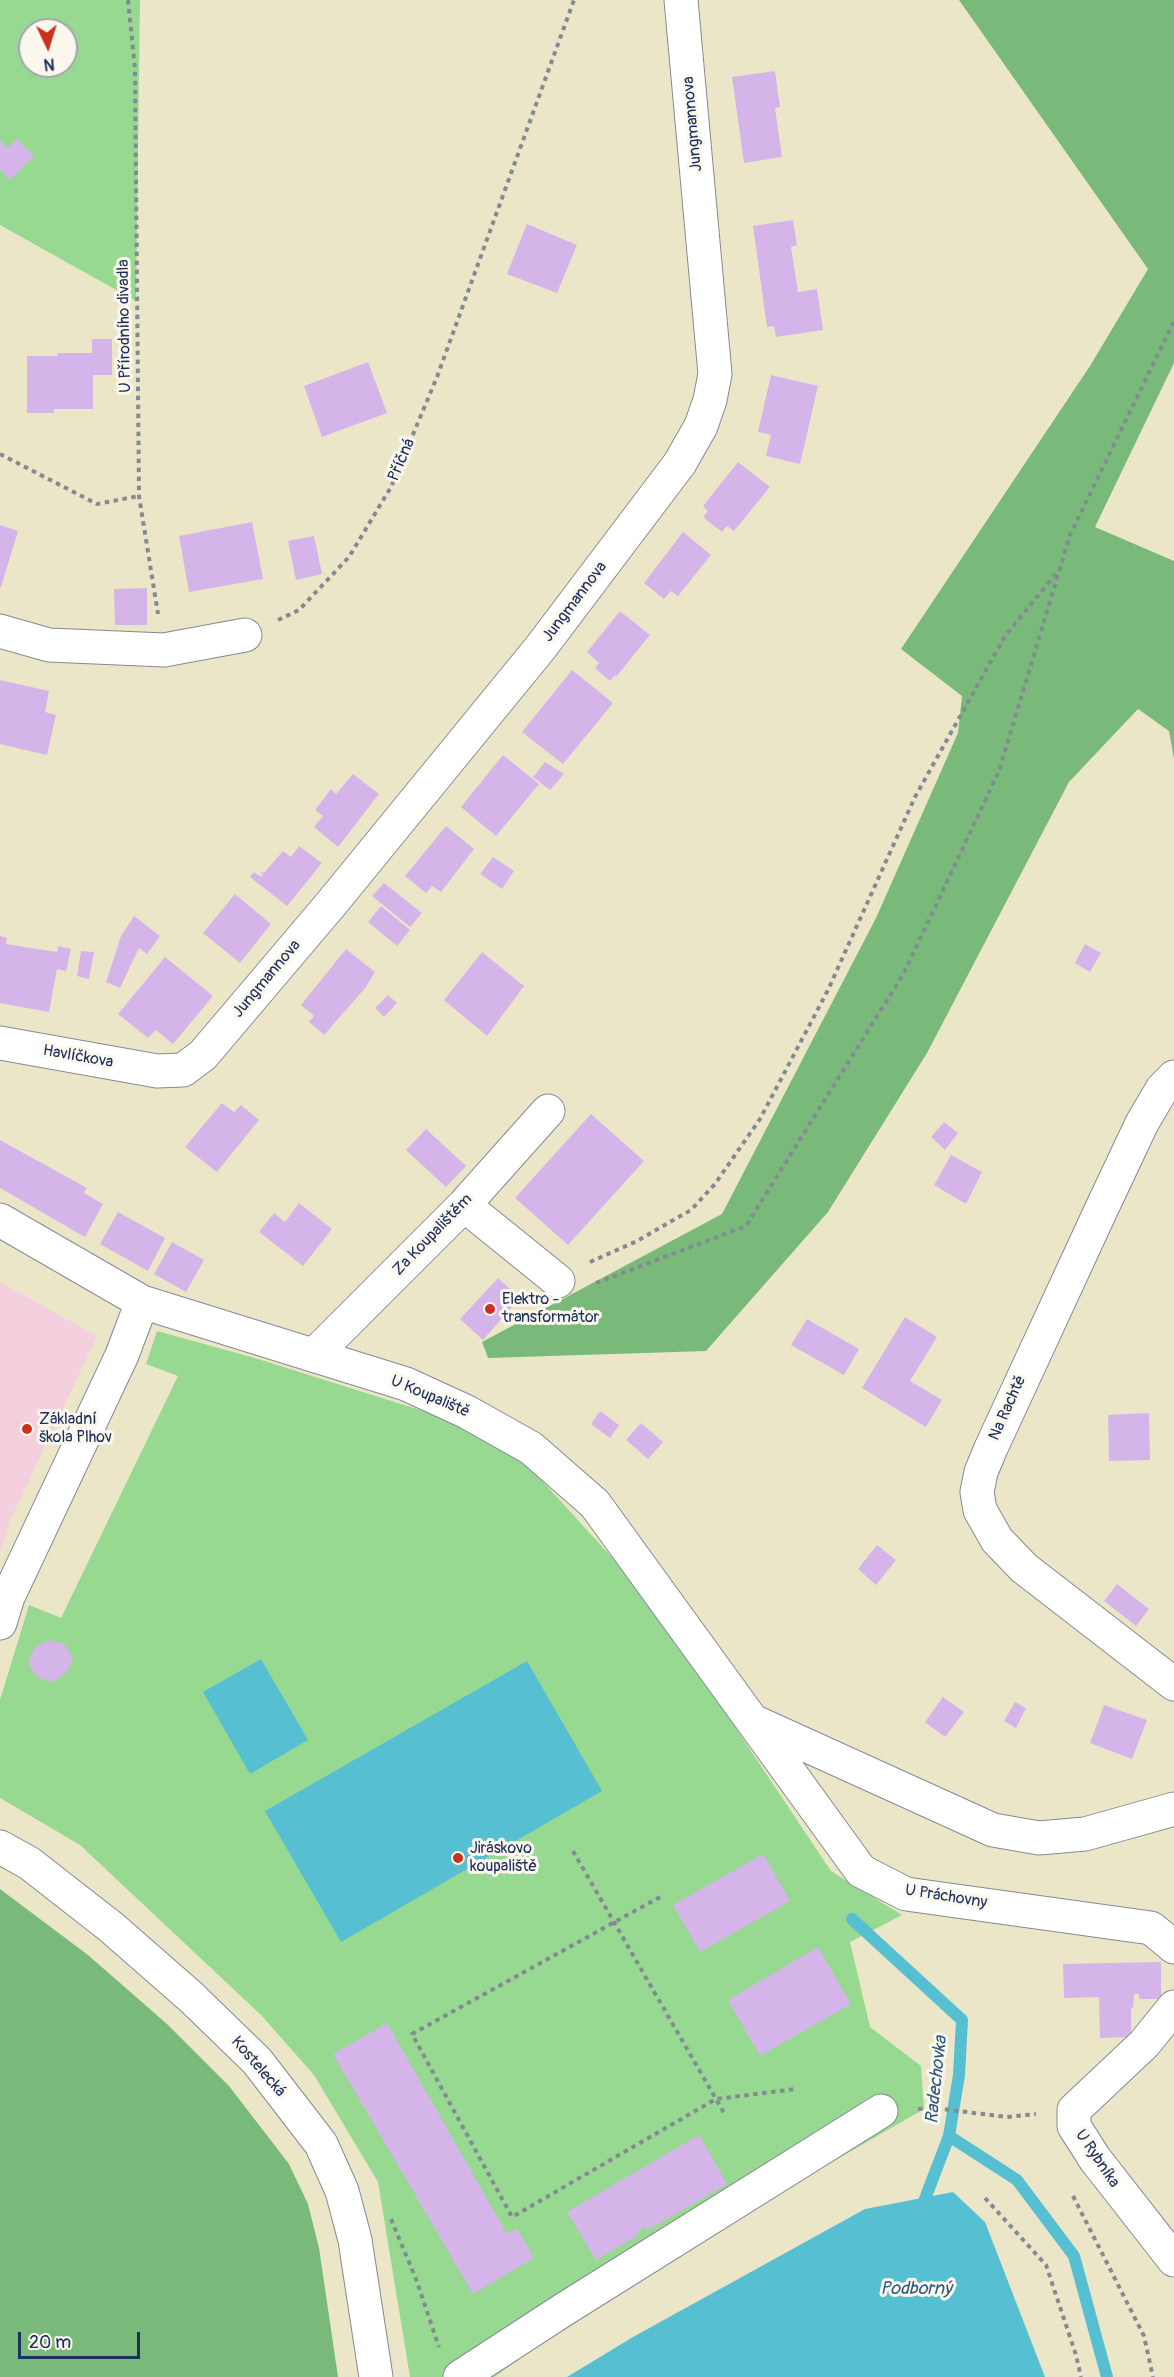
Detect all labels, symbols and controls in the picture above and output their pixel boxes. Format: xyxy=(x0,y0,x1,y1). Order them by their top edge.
north arrow xyxy=(18,18,78,78)
text: N xyxy=(43,54,55,74)
street label: Jungmannova xyxy=(679,76,707,172)
street label: U Přírodního divadla xyxy=(114,259,136,393)
street label: Příčná xyxy=(384,436,420,484)
street label: Jungmannova xyxy=(539,558,611,646)
street label: Jungmannova xyxy=(229,936,305,1022)
street label: Havlíčkova xyxy=(41,1041,115,1073)
street label: Za Koupalištěm xyxy=(389,1190,477,1280)
place label: Elektro - transformátor xyxy=(502,1290,599,1328)
marker: Elektro - transformátor xyxy=(483,1302,497,1316)
street label: U Koupaliště xyxy=(388,1372,472,1422)
street label: Na Rachtě xyxy=(985,1373,1031,1443)
place label: Základní škola Plhov xyxy=(39,1410,112,1448)
marker: Základní škola Plhov xyxy=(20,1422,34,1436)
place label: Jiráskovo koupaliště xyxy=(470,1839,537,1877)
marker: Jiráskovo koupaliště xyxy=(451,1851,465,1865)
street label: U Práchovny xyxy=(904,1881,988,1913)
street label: Kostelecká xyxy=(227,2033,289,2101)
water label: Radechovka xyxy=(922,2035,952,2125)
street label: U Rybníka xyxy=(1071,2126,1123,2192)
water label: Podborný xyxy=(880,2278,952,2300)
scale bar xyxy=(21,2320,142,2358)
text: 20 m xyxy=(29,2331,71,2354)

